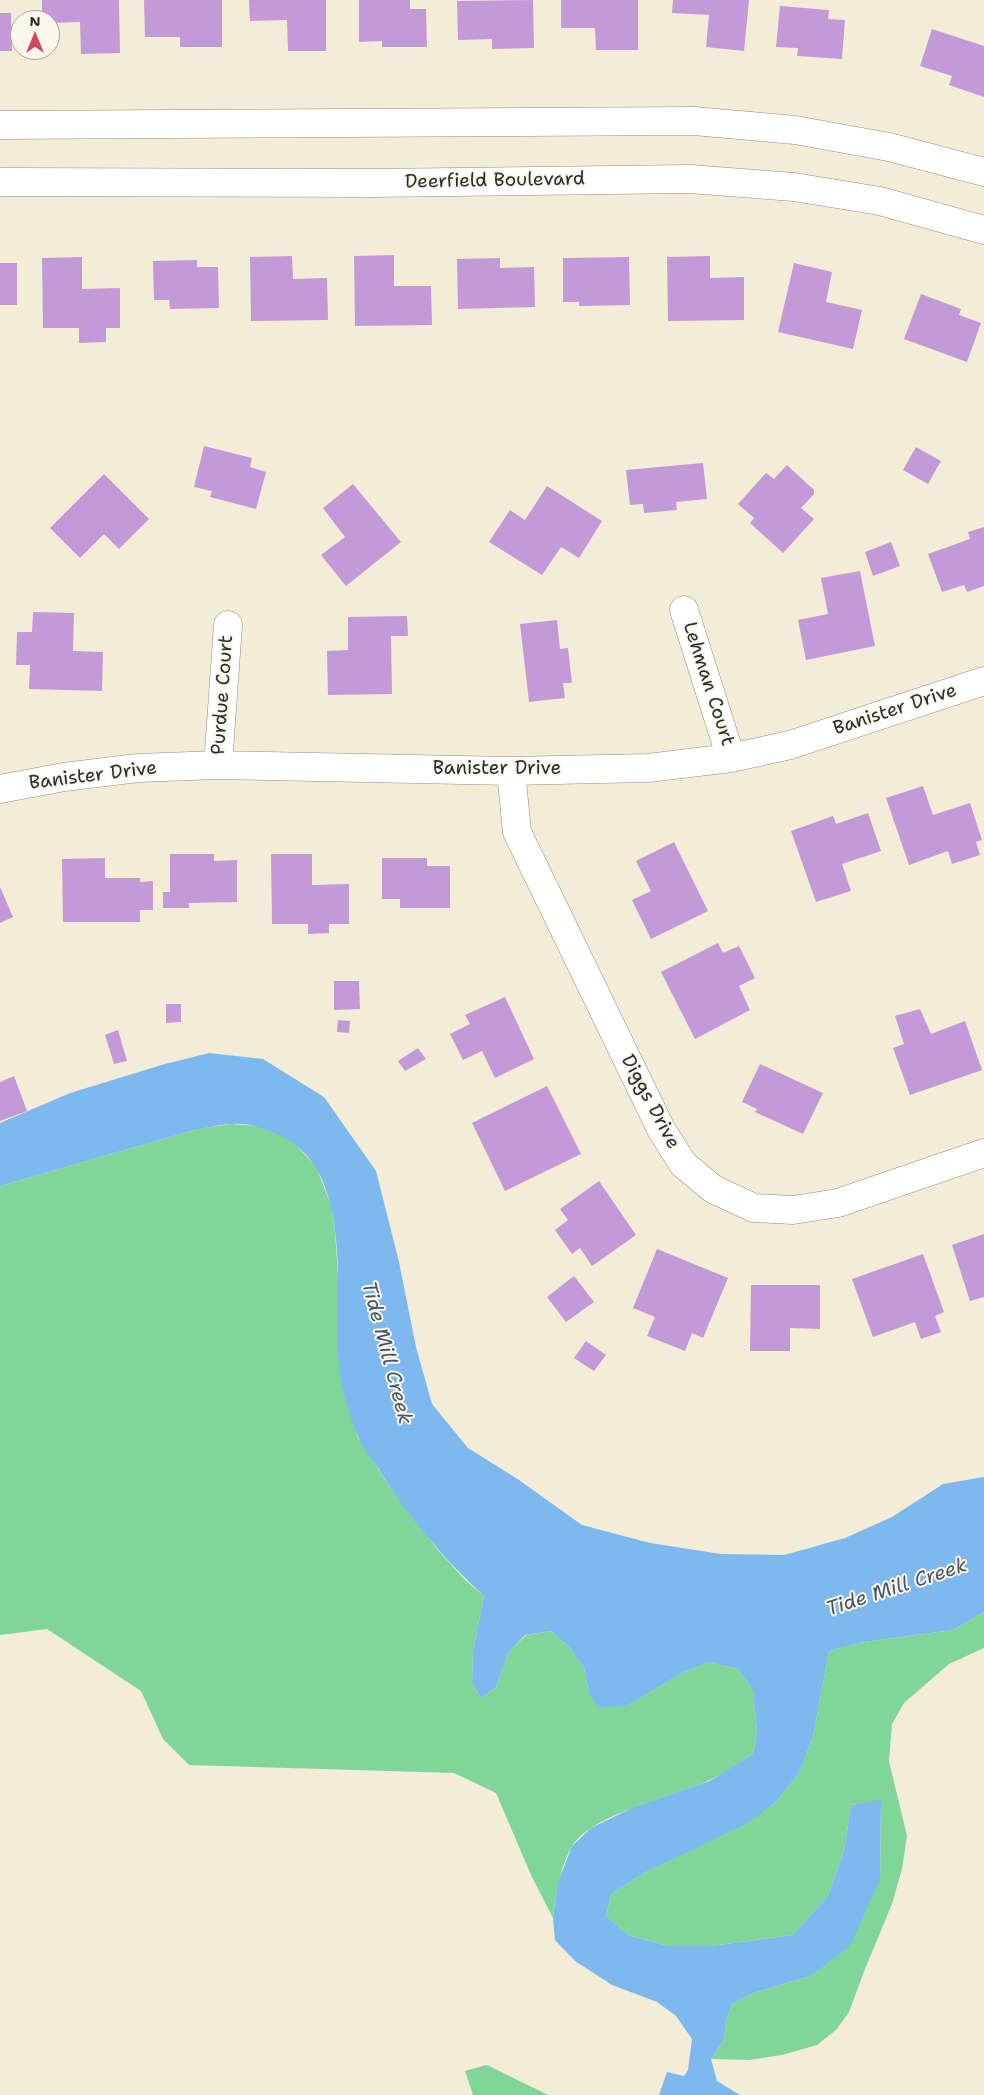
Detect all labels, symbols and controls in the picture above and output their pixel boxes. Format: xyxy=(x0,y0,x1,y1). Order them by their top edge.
north arrow xyxy=(10,10,60,60)
text: N xyxy=(29,12,41,30)
street label: Deerfield Boulevard xyxy=(405,168,585,194)
street label: Lehman Court xyxy=(677,619,739,749)
street label: Purdue Court xyxy=(207,634,239,756)
street label: Banister Drive xyxy=(830,679,960,741)
street label: Banister Drive xyxy=(28,757,158,795)
street label: Banister Drive xyxy=(433,758,561,780)
street label: Diggs Drive xyxy=(616,1051,684,1153)
water label: Tide Mill Creek xyxy=(355,1279,417,1427)
water label: Tide Mill Creek xyxy=(823,1554,971,1622)

